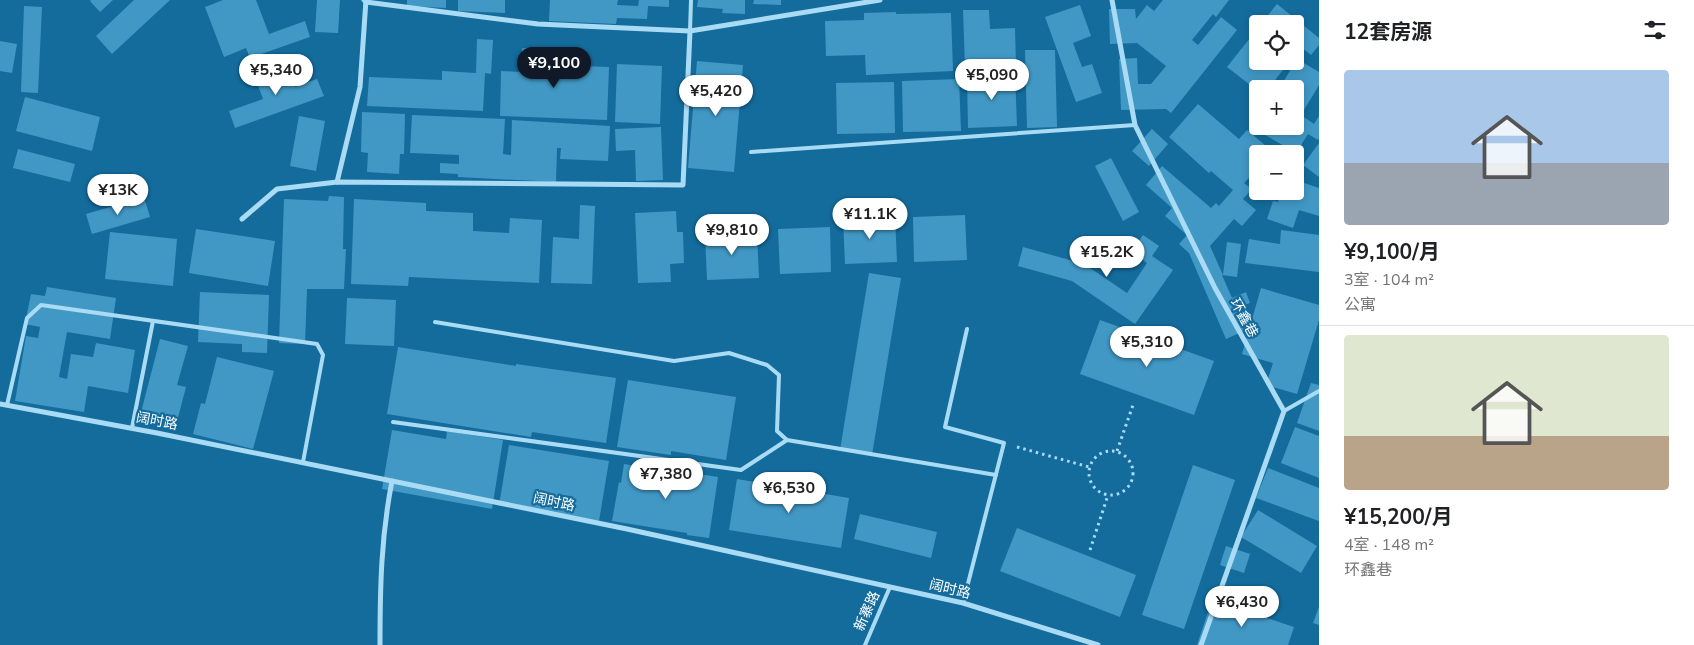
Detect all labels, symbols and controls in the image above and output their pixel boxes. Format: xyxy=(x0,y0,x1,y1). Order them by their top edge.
map controls xyxy=(1249,15,1304,200)
button: locate xyxy=(1249,15,1304,70)
icon: filters xyxy=(1641,16,1669,44)
text: 12套房源 xyxy=(1344,18,1432,46)
pin: ¥9,100 xyxy=(513,46,595,89)
text: ¥9,100 xyxy=(528,52,580,74)
pin: ¥5,340 xyxy=(235,54,317,96)
pin: ¥5,090 xyxy=(951,58,1033,101)
text: ¥5,340 xyxy=(250,59,302,81)
text: ¥5,090 xyxy=(966,64,1018,86)
pin: ¥5,420 xyxy=(675,74,757,117)
text: ¥5,420 xyxy=(690,80,742,102)
button: + xyxy=(1249,80,1304,135)
icon: home xyxy=(1462,102,1552,192)
button: − xyxy=(1249,145,1304,200)
pin: ¥13K xyxy=(88,174,148,216)
text: ¥13K xyxy=(98,179,138,201)
pin: ¥11.1K xyxy=(829,198,911,240)
text: ¥11.1K xyxy=(844,203,897,225)
pin: ¥9,810 xyxy=(691,214,773,256)
text: ¥9,810 xyxy=(706,219,758,241)
pin: ¥15.2K xyxy=(1066,236,1148,278)
text: ¥9,100/月 xyxy=(1344,238,1440,266)
text: ¥15.2K xyxy=(1081,241,1134,263)
text: 3室 · 104 m² xyxy=(1344,269,1434,291)
text: 公寓 xyxy=(1344,294,1376,316)
street label: 环鑫巷 xyxy=(1226,295,1262,341)
pin: ¥5,310 xyxy=(1106,326,1188,368)
text: ¥5,310 xyxy=(1121,331,1173,353)
icon: home xyxy=(1462,368,1552,458)
street label: 阔时路 xyxy=(135,408,179,434)
pin: ¥7,380 xyxy=(625,458,707,500)
text: ¥7,380 xyxy=(640,463,692,485)
pin: ¥6,530 xyxy=(748,472,830,514)
text: ¥6,530 xyxy=(763,477,815,499)
street label: 阔时路 xyxy=(531,488,577,516)
text: ¥15,200/月 xyxy=(1344,503,1452,531)
text: 4室 · 148 m² xyxy=(1344,534,1434,556)
text: 环鑫巷 xyxy=(1344,559,1392,581)
street label: 阔时路 xyxy=(927,575,973,603)
pin: ¥6,430 xyxy=(1201,586,1283,628)
street label: 新寨路 xyxy=(850,588,884,634)
text: ¥6,430 xyxy=(1216,591,1268,613)

